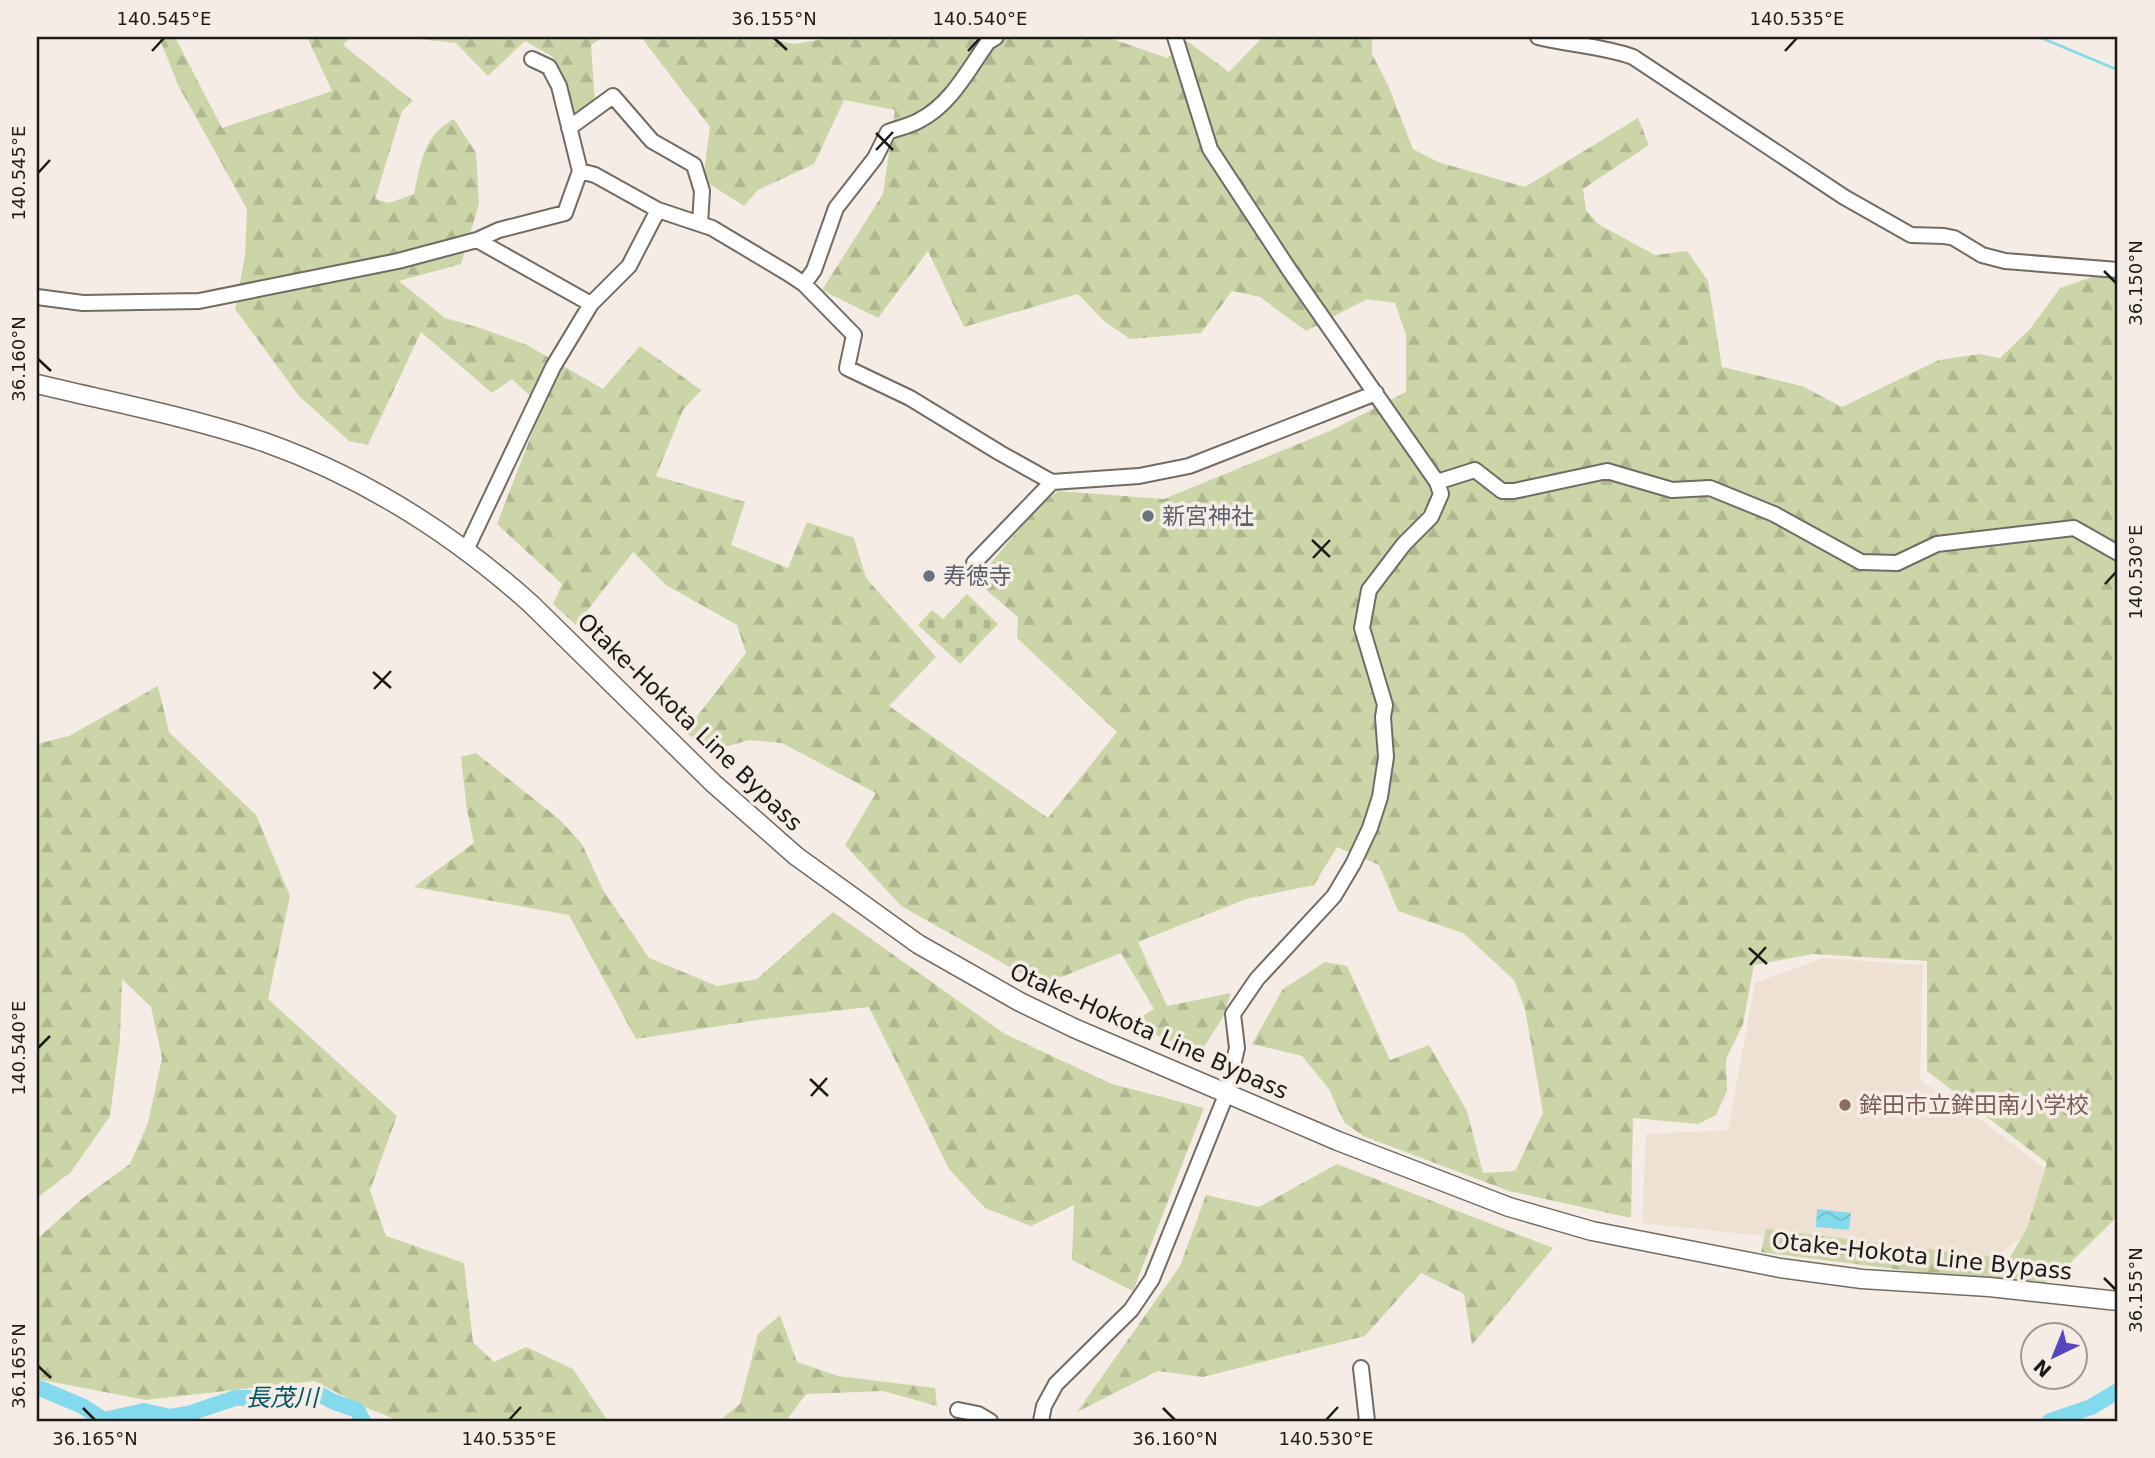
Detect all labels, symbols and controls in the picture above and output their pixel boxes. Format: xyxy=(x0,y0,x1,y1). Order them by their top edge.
text: 140.545°E xyxy=(117,8,211,29)
text: 36.155°N xyxy=(731,8,817,29)
text: 140.540°E xyxy=(933,8,1027,29)
text: 140.535°E xyxy=(1750,8,1844,29)
text: 140.545°E xyxy=(8,126,29,220)
text: 36.150°N xyxy=(2125,240,2146,326)
text: 36.160°N xyxy=(8,316,29,402)
place label: 新宮神社 xyxy=(1162,503,1254,529)
marker: 新宮神社 xyxy=(1140,508,1156,524)
text: 140.530°E xyxy=(2125,525,2146,619)
place label: 寿徳寺 xyxy=(943,563,1012,589)
marker: 寿徳寺 xyxy=(921,568,937,584)
street label: Otake-Hokota Line Bypass xyxy=(572,608,808,836)
street label: Otake-Hokota Line Bypass xyxy=(1006,958,1292,1104)
text: 140.540°E xyxy=(8,1001,29,1095)
place label: 鉾田市立鉾田南小学校 xyxy=(1859,1092,2089,1118)
marker: 鉾田市立鉾田南小学校 xyxy=(1837,1097,1853,1113)
street label: Otake-Hokota Line Bypass xyxy=(1771,1227,2073,1285)
text: 36.155°N xyxy=(2125,1247,2146,1333)
north arrow xyxy=(2018,1322,2088,1392)
text: 36.165°N xyxy=(8,1323,29,1409)
text: N xyxy=(2029,1355,2056,1382)
water label: 長茂川 xyxy=(246,1384,321,1412)
text: 36.165°N xyxy=(52,1428,138,1449)
text: 140.535°E xyxy=(462,1428,556,1449)
text: 36.160°N xyxy=(1132,1428,1218,1449)
text: 140.530°E xyxy=(1279,1428,1373,1449)

